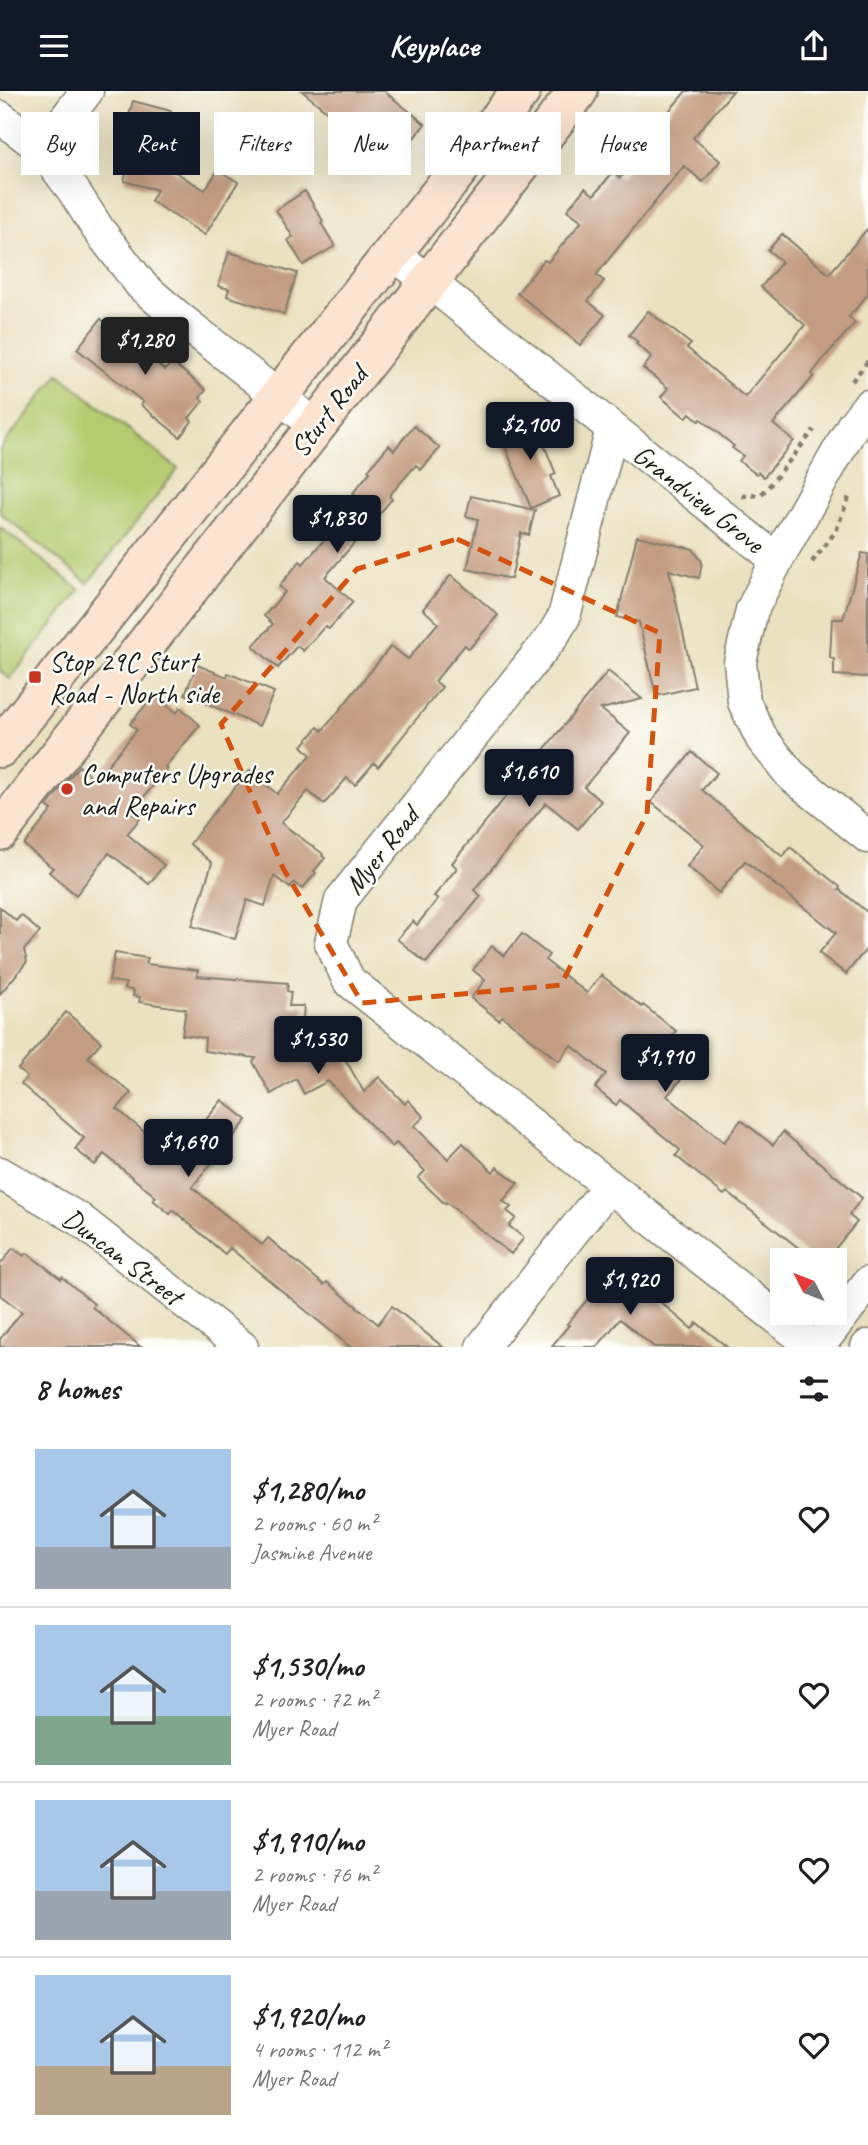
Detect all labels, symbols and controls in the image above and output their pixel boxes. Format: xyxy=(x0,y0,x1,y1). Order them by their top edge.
text: Keyplace xyxy=(389,25,479,66)
icon: menu xyxy=(35,27,73,65)
icon: share xyxy=(795,27,833,65)
chip: Buy xyxy=(21,112,99,175)
chip: Rent xyxy=(113,112,200,175)
chip: Filters xyxy=(214,112,314,175)
chip: New xyxy=(328,112,411,175)
chip: Apartment xyxy=(425,112,561,175)
chip: House xyxy=(575,112,670,175)
pin: $1,280 xyxy=(88,317,202,377)
text: $1,280 xyxy=(117,325,173,354)
street label: Sturt Road xyxy=(282,356,377,464)
pin: $2,100 xyxy=(473,403,587,462)
text: $2,100 xyxy=(502,410,558,439)
street label: Grandview Grove xyxy=(626,436,773,561)
pin: $1,830 xyxy=(280,496,394,555)
text: $1,830 xyxy=(309,503,365,532)
place label: Stop 29C Sturt Road - North side xyxy=(49,644,221,711)
marker: Stop 29C Sturt Road - North side xyxy=(27,669,43,685)
pin: $1,610 xyxy=(472,749,586,809)
place label: Computers Upgrades and Repairs xyxy=(81,756,274,823)
text: $1,610 xyxy=(501,757,557,786)
marker: Computers Upgrades and Repairs xyxy=(59,781,75,797)
street label: Myer Road xyxy=(336,796,429,901)
pin: $1,530 xyxy=(261,1017,375,1076)
text: $1,530 xyxy=(290,1024,346,1053)
pin: $1,910 xyxy=(608,1035,722,1094)
text: $1,910 xyxy=(637,1042,693,1071)
pin: $1,690 xyxy=(131,1119,245,1179)
text: $1,690 xyxy=(160,1127,216,1156)
street label: Duncan Street xyxy=(56,1200,192,1315)
north arrow xyxy=(770,1248,847,1325)
map controls xyxy=(770,1248,847,1325)
pin: $1,920 xyxy=(573,1257,687,1317)
text: $1,920 xyxy=(602,1265,658,1294)
text: 8 homes xyxy=(35,1370,120,1408)
icon: filters xyxy=(795,1370,833,1408)
text: $1,280/mo xyxy=(252,1471,364,1509)
icon: home xyxy=(91,1477,175,1561)
icon: heart xyxy=(795,1500,833,1538)
text: 2 rooms · 60 m² xyxy=(252,1509,376,1538)
text: Jasmine Avenue xyxy=(252,1538,371,1567)
text: $1,530/mo xyxy=(252,1647,363,1685)
icon: home xyxy=(91,1653,175,1737)
icon: heart xyxy=(795,1676,833,1714)
text: 2 rooms · 72 m² xyxy=(252,1685,376,1714)
text: Myer Road xyxy=(252,1714,336,1743)
text: $1,910/mo xyxy=(252,1822,364,1860)
icon: home xyxy=(91,1828,175,1912)
icon: heart xyxy=(795,1851,833,1889)
text: 2 rooms · 76 m² xyxy=(252,1860,376,1889)
text: Myer Road xyxy=(252,1889,336,1918)
text: $1,920/mo xyxy=(252,1997,364,2035)
icon: home xyxy=(91,2003,175,2087)
icon: heart xyxy=(795,2026,833,2064)
text: 4 rooms · 112 m² xyxy=(252,2035,387,2064)
text: Myer Road xyxy=(252,2064,336,2093)

